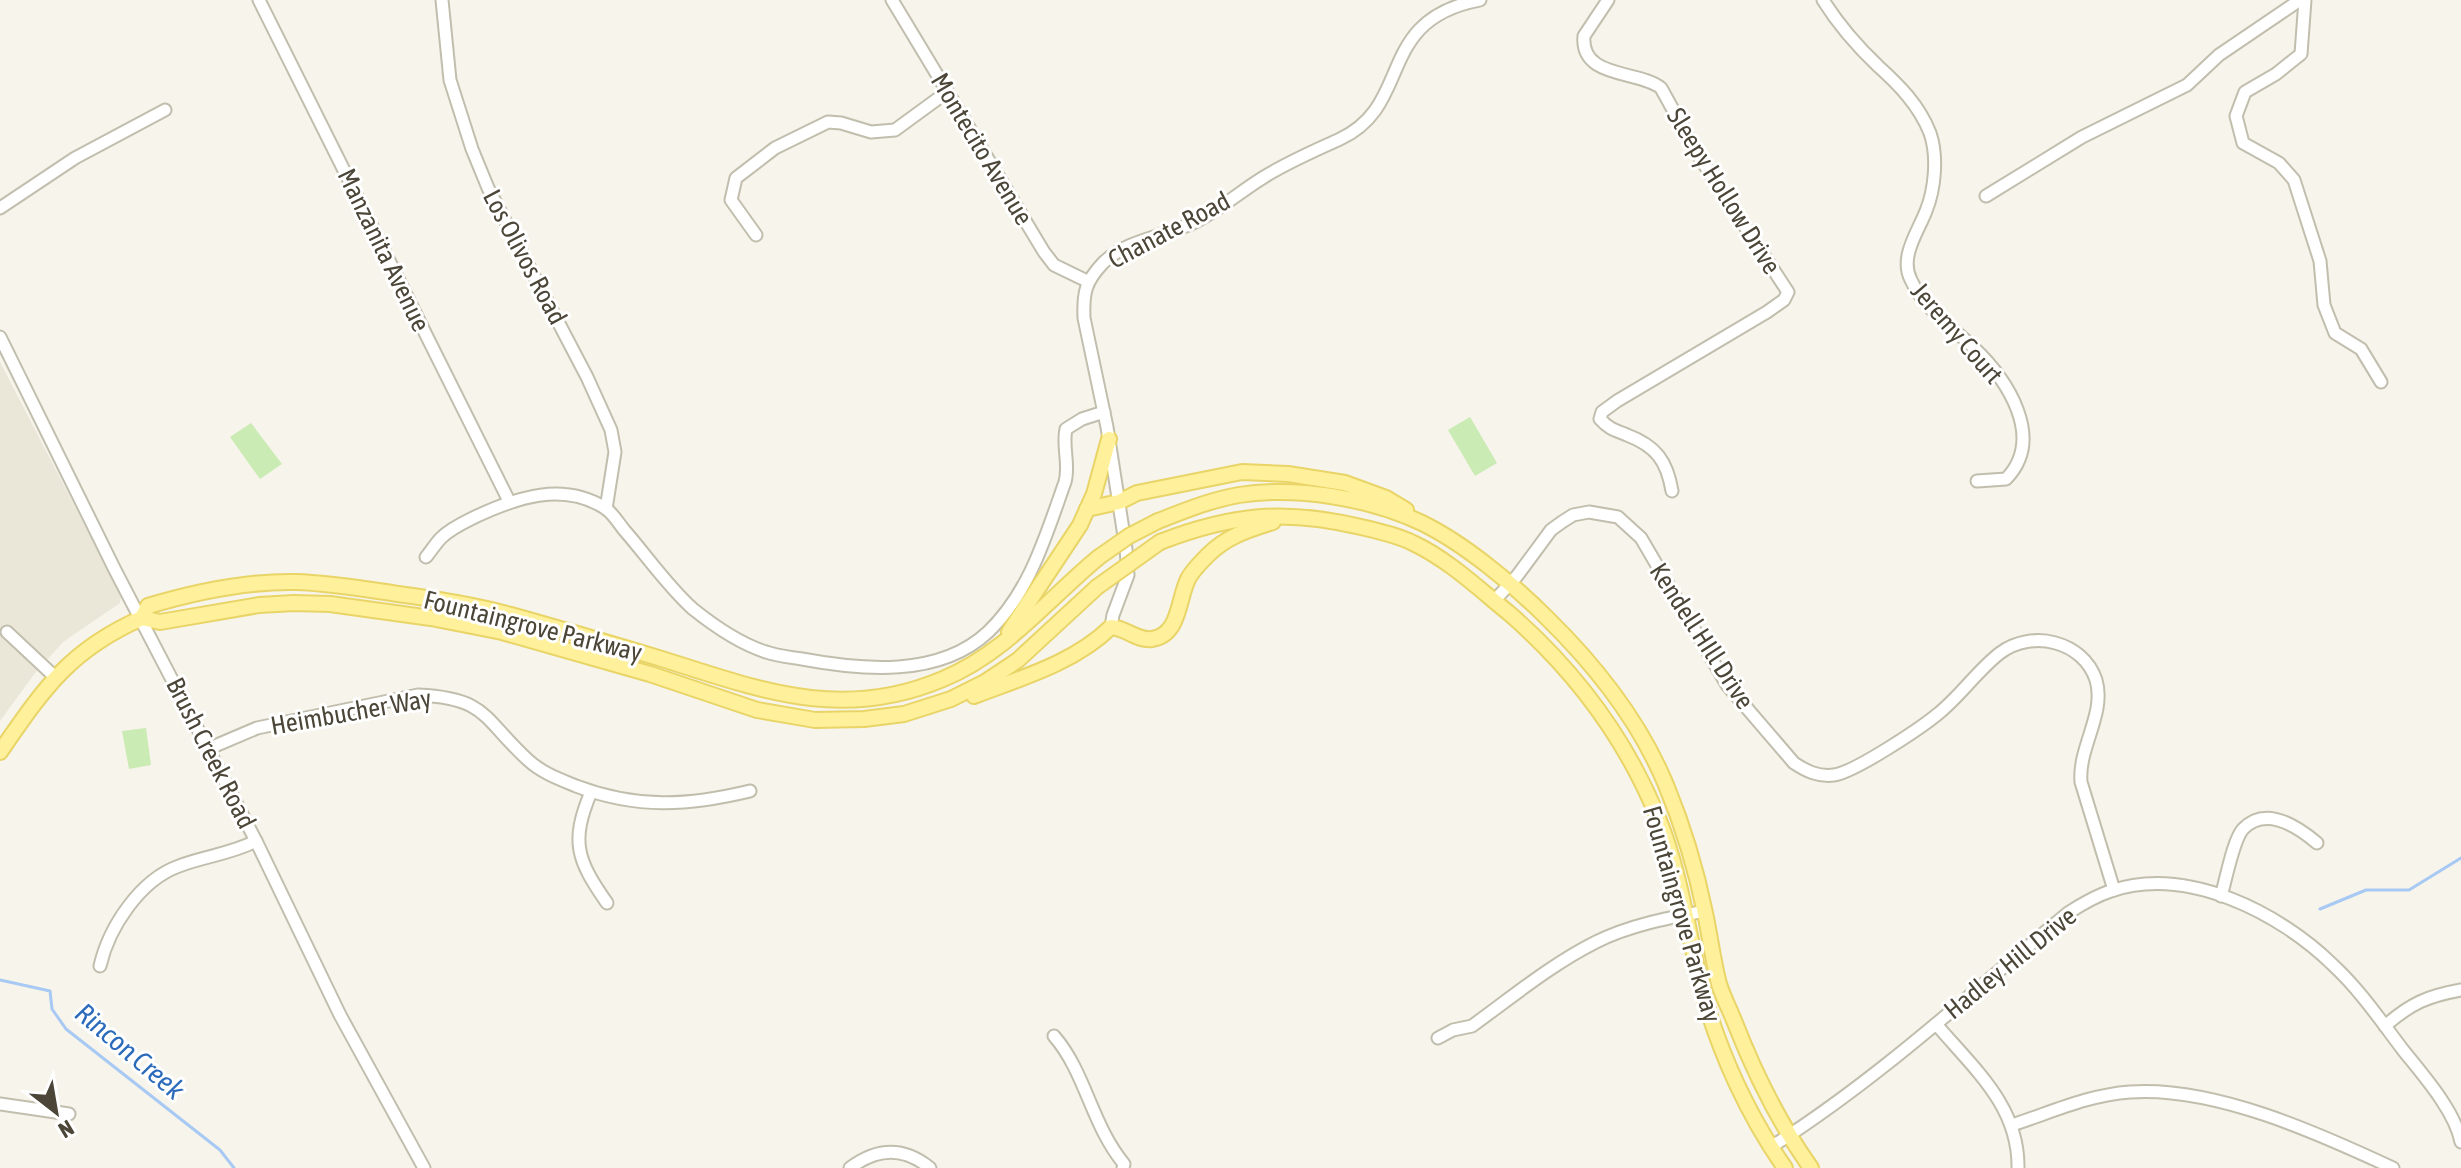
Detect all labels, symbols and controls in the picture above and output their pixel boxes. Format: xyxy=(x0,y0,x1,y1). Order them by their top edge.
street label: Montecito Avenue xyxy=(925,68,1039,230)
street label: Sleepy Hollow Drive xyxy=(1661,103,1787,279)
street label: Manzanita Avenue xyxy=(332,164,436,336)
street label: Los Olivos Road xyxy=(477,185,573,329)
street label: Chanate Road xyxy=(1103,185,1235,275)
street label: Jeremy Court xyxy=(1905,276,2009,390)
street label: Kendell HIll Drive xyxy=(1644,558,1760,714)
street label: Fountaingrove Parkway xyxy=(421,584,645,668)
street label: Brush Creek Road xyxy=(160,673,262,833)
street label: Heimbucher Way xyxy=(268,683,434,741)
street label: Fountaingrove Parkway xyxy=(1637,802,1727,1026)
street label: Hadley Hill Drive xyxy=(1938,901,2082,1025)
water label: Rincon Creek xyxy=(69,996,191,1106)
north arrow xyxy=(16,1072,96,1152)
text: N xyxy=(54,1115,79,1144)

